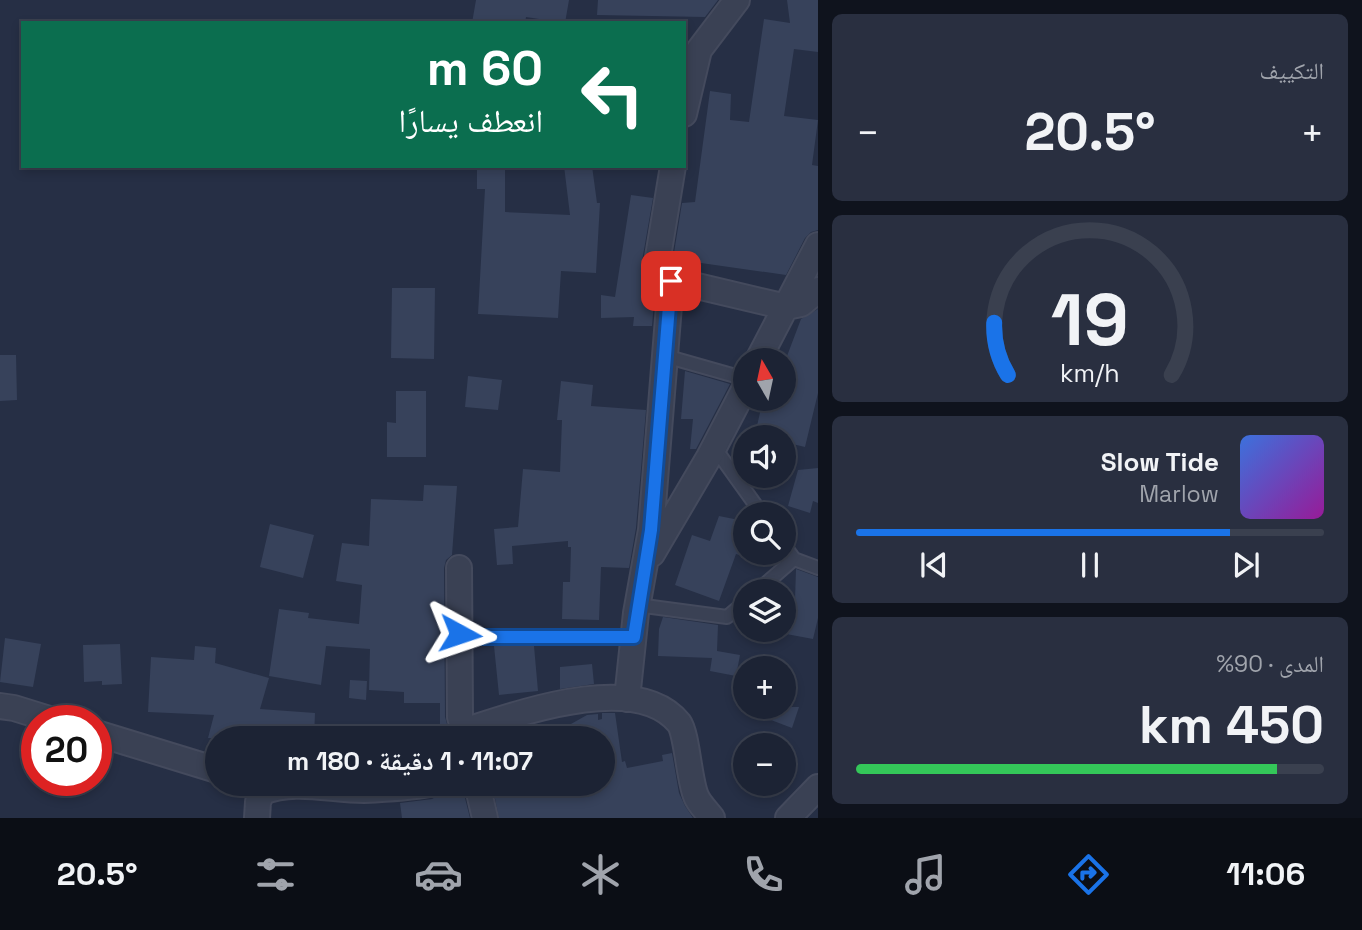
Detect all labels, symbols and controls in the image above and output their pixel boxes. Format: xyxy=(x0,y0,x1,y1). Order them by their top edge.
text: 60 m xyxy=(427,37,543,99)
icon: left xyxy=(567,49,658,140)
text: التكييف xyxy=(1259,56,1324,86)
text: 20.5° xyxy=(1024,99,1156,165)
text: انعطف يسارًا xyxy=(399,101,543,141)
text: − xyxy=(856,109,880,157)
text: + xyxy=(1300,109,1324,157)
pin xyxy=(641,251,701,311)
icon: arrive xyxy=(652,262,690,300)
text: 19 xyxy=(1051,273,1129,366)
north arrow xyxy=(733,348,796,411)
map controls xyxy=(733,348,796,796)
text: km/h xyxy=(1060,356,1120,388)
button: sound xyxy=(733,425,796,488)
text: Slow Tide xyxy=(1101,445,1219,479)
text: Marlow xyxy=(1139,479,1219,509)
button: search xyxy=(733,502,796,565)
icon: previous xyxy=(915,546,953,584)
icon: pause xyxy=(1071,546,1109,584)
icon: next xyxy=(1227,546,1265,584)
button: layers xyxy=(733,579,796,642)
position arrow xyxy=(423,597,497,671)
text: المدى · 90% xyxy=(1216,649,1324,679)
button: + xyxy=(733,656,796,719)
text: 450 km xyxy=(1139,692,1324,758)
speed limit sign: 20 xyxy=(21,705,112,796)
button: − xyxy=(733,733,796,796)
text: 11:07 · 1 دقيقة · 180 m xyxy=(287,744,533,778)
icon: filters xyxy=(251,850,300,899)
icon: car xyxy=(414,850,463,899)
icon: climate xyxy=(576,850,625,899)
icon: phone xyxy=(739,850,788,899)
icon: music xyxy=(901,850,950,899)
icon: directions xyxy=(1064,850,1113,899)
text: 20.5° xyxy=(57,854,138,894)
text: 11:06 xyxy=(1226,854,1305,894)

